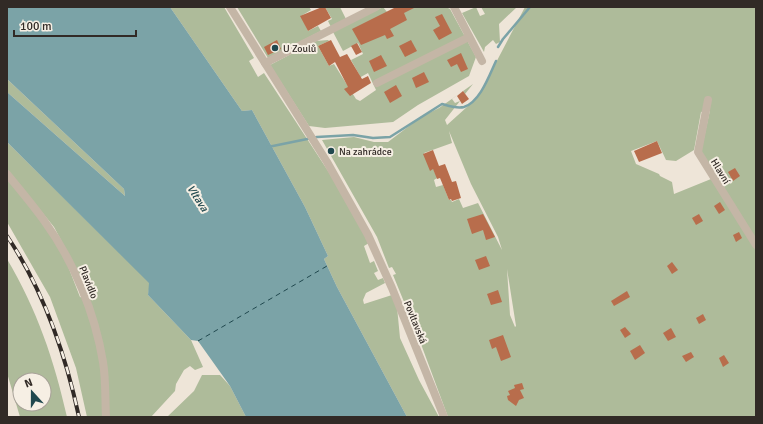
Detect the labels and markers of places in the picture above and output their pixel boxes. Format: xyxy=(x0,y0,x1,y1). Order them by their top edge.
marker: U Zoulů xyxy=(270,43,280,53)
place label: U Zoulů xyxy=(283,43,316,55)
marker: Na zahrádce xyxy=(326,146,336,156)
place label: Na zahrádce xyxy=(339,146,392,158)

